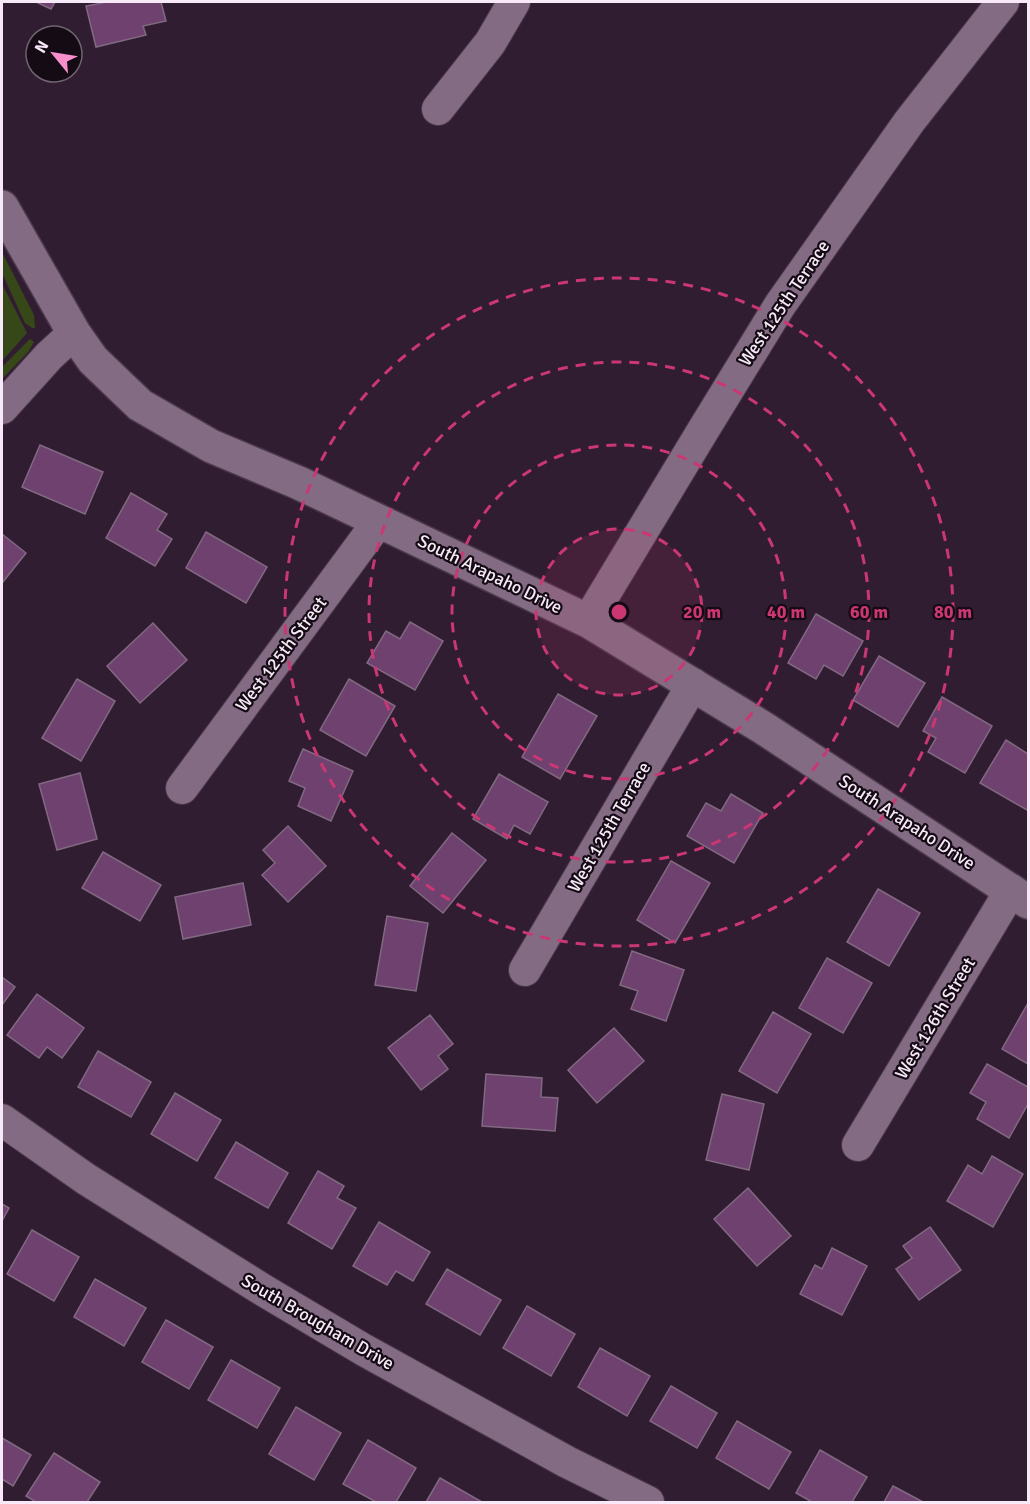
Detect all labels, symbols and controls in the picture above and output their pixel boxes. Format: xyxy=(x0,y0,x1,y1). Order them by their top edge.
north arrow xyxy=(24,24,84,84)
text: N xyxy=(30,37,53,57)
street label: West 125th Terrace xyxy=(734,236,834,370)
street label: South Arapaho Drive xyxy=(414,529,566,619)
street label: West 125th Street xyxy=(231,592,331,716)
text: 20 m xyxy=(683,601,721,623)
text: 40 m xyxy=(767,601,805,623)
text: 60 m xyxy=(850,601,888,623)
text: 80 m xyxy=(934,601,972,623)
centre of rings xyxy=(609,602,629,622)
street label: West 125th Terrace xyxy=(563,758,655,896)
street label: South Arapaho Drive xyxy=(835,770,979,874)
street label: West 126th Street xyxy=(890,953,980,1083)
street label: South Brougham Drive xyxy=(238,1269,398,1375)

